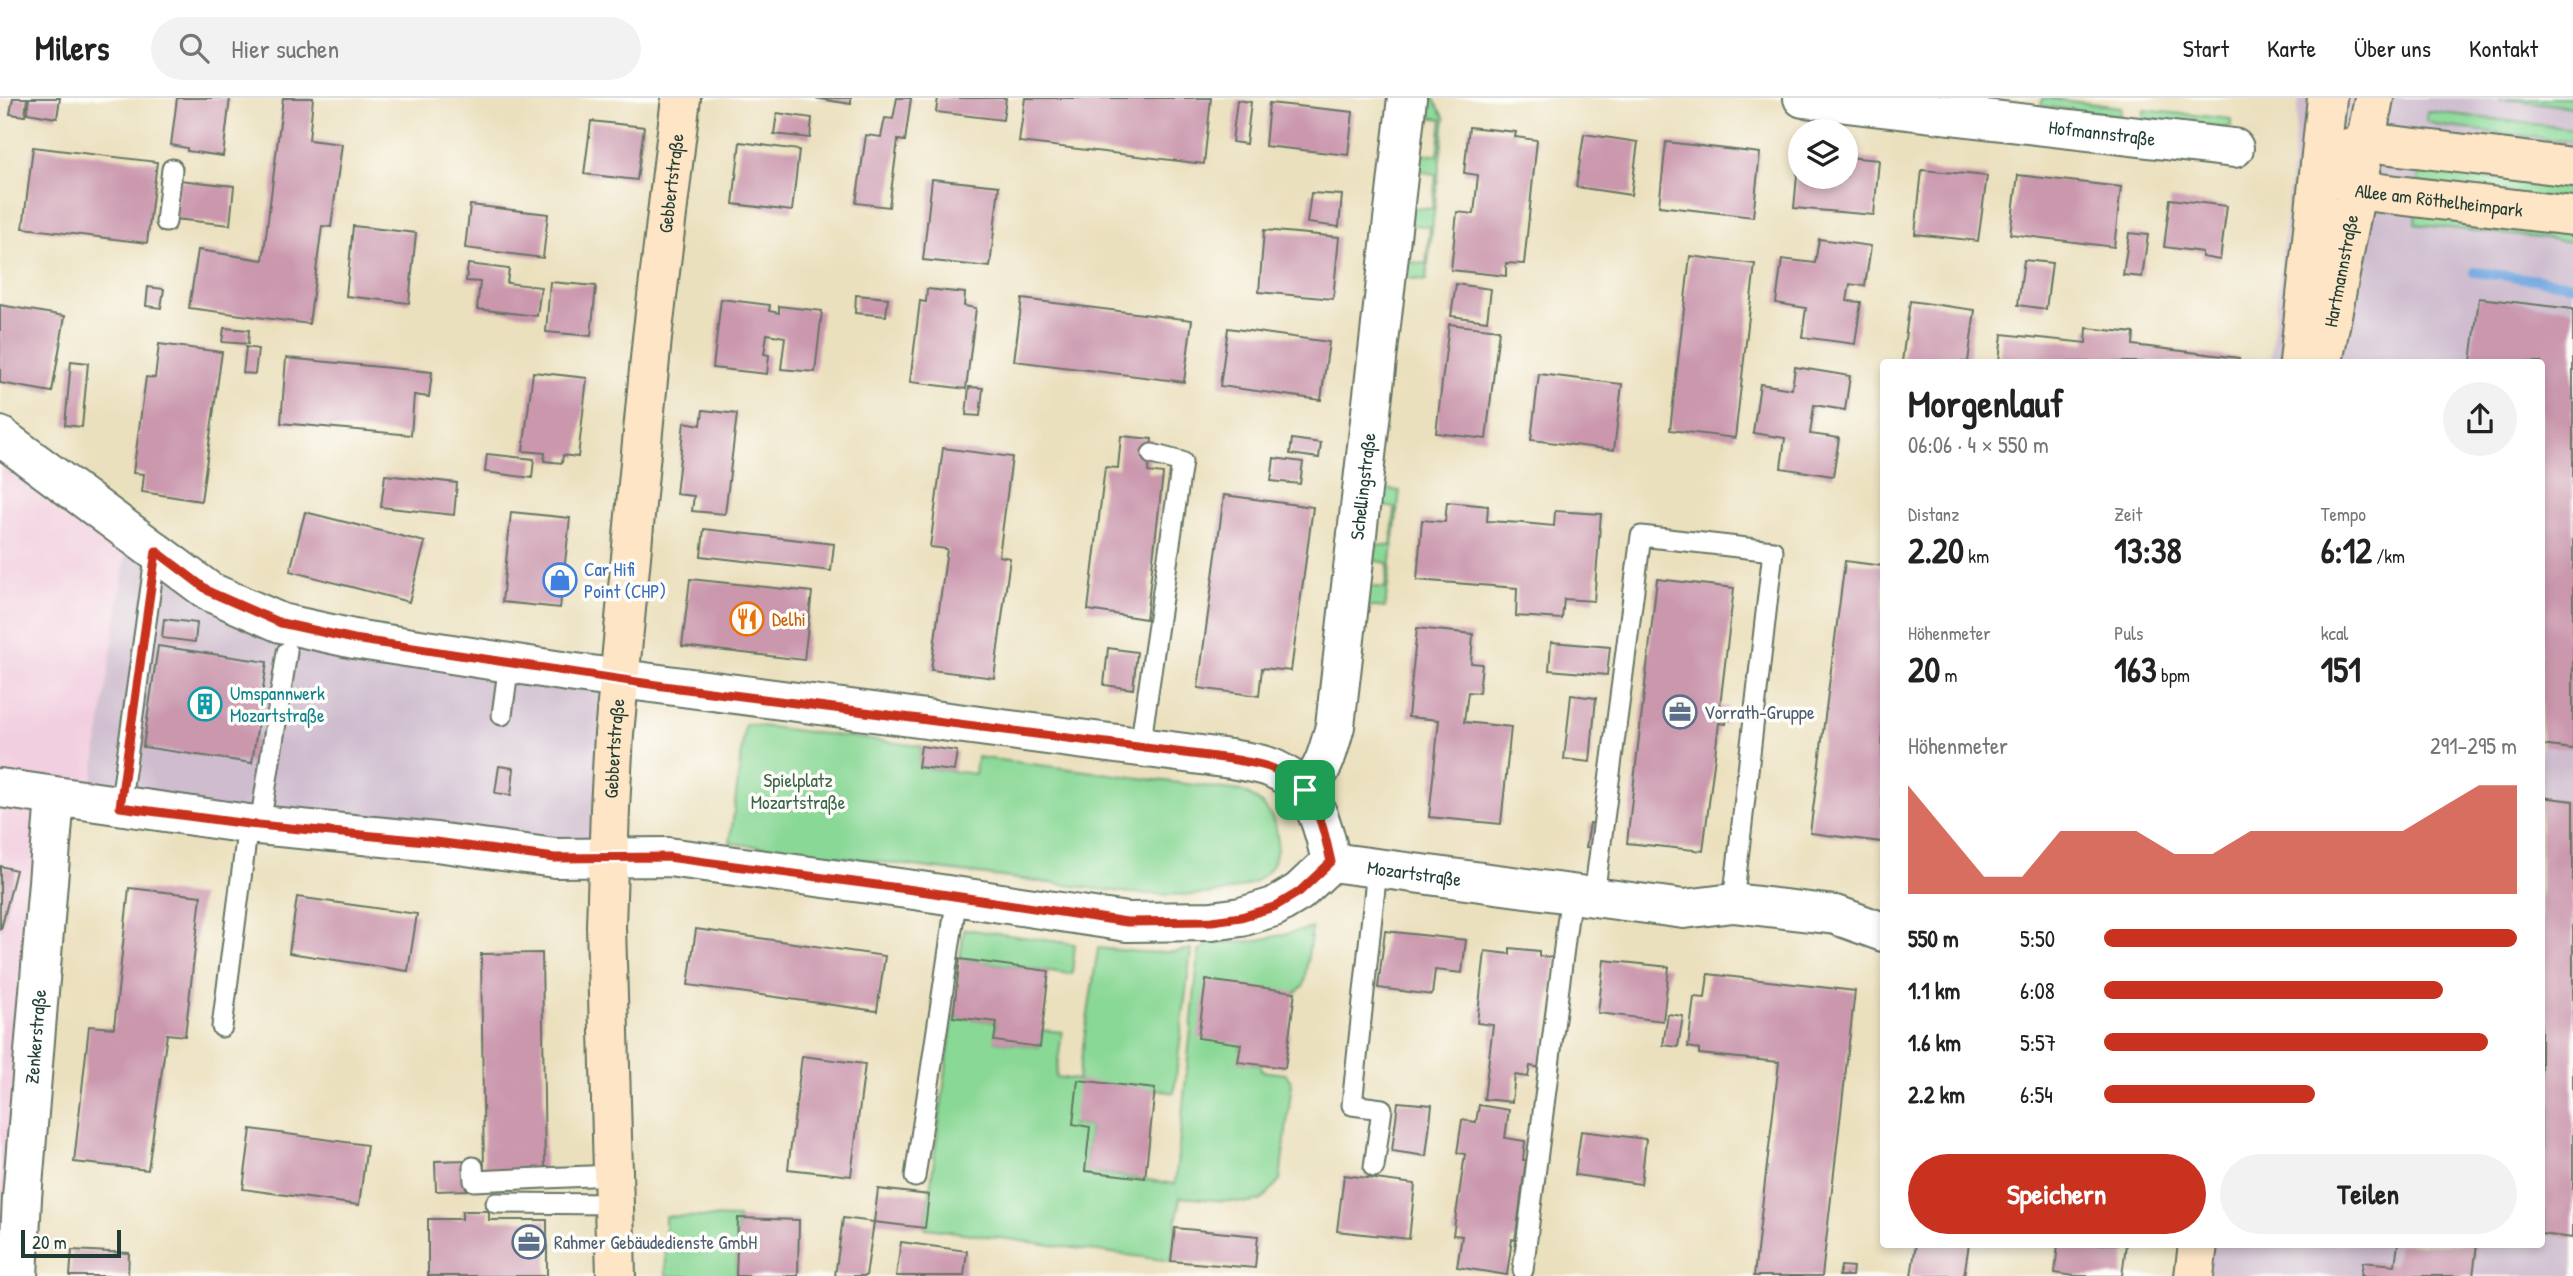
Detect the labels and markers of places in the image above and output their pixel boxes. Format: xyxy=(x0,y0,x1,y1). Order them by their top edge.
place label: Car Hifi Point (CHP) xyxy=(584,556,666,604)
shop icon: Car Hifi Point (CHP) xyxy=(541,561,579,599)
restaurant icon: Delhi xyxy=(728,600,766,638)
place label: Delhi xyxy=(772,606,806,632)
place label: Umspannwerk Mozartstraße xyxy=(230,680,325,728)
building icon: Umspannwerk Mozartstraße xyxy=(186,685,224,723)
office icon: Vorrath-Gruppe xyxy=(1661,693,1699,731)
place label: Vorrath-Gruppe xyxy=(1704,699,1815,725)
pin xyxy=(1275,760,1335,820)
office icon: Rahmer Gebäudedienste GmbH xyxy=(510,1223,548,1261)
place label: Rahmer Gebäudedienste GmbH xyxy=(554,1229,757,1255)

